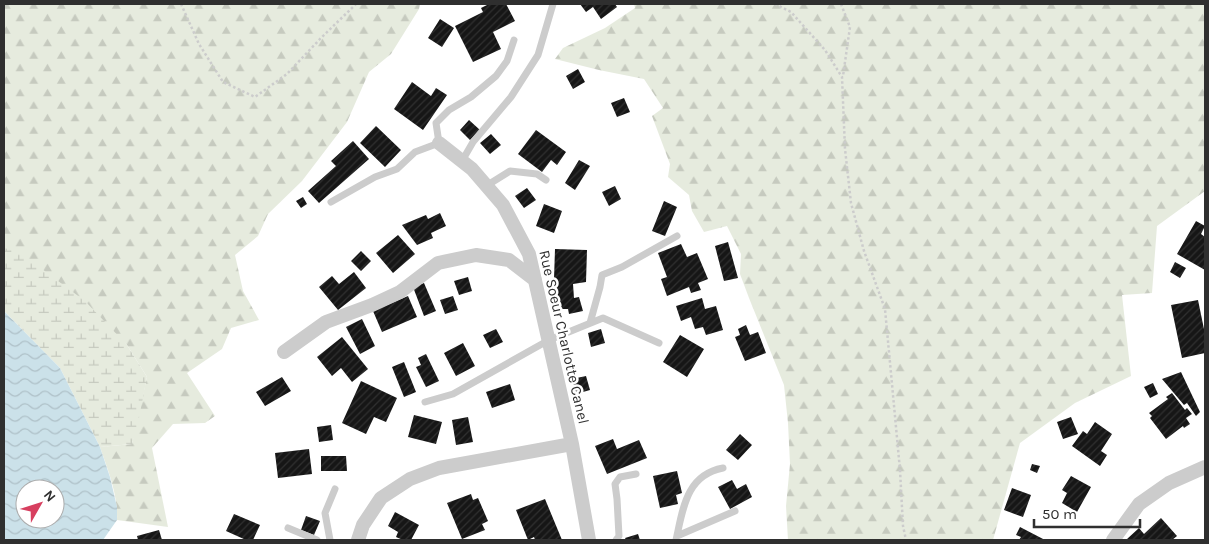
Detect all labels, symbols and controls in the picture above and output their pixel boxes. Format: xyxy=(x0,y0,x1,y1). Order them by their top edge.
street label: Rue Soeur Charlotte Canel xyxy=(535,248,593,426)
north arrow xyxy=(15,479,65,529)
text: N xyxy=(40,487,59,505)
scale bar xyxy=(1034,496,1140,528)
text: 50 m xyxy=(1042,505,1077,523)

